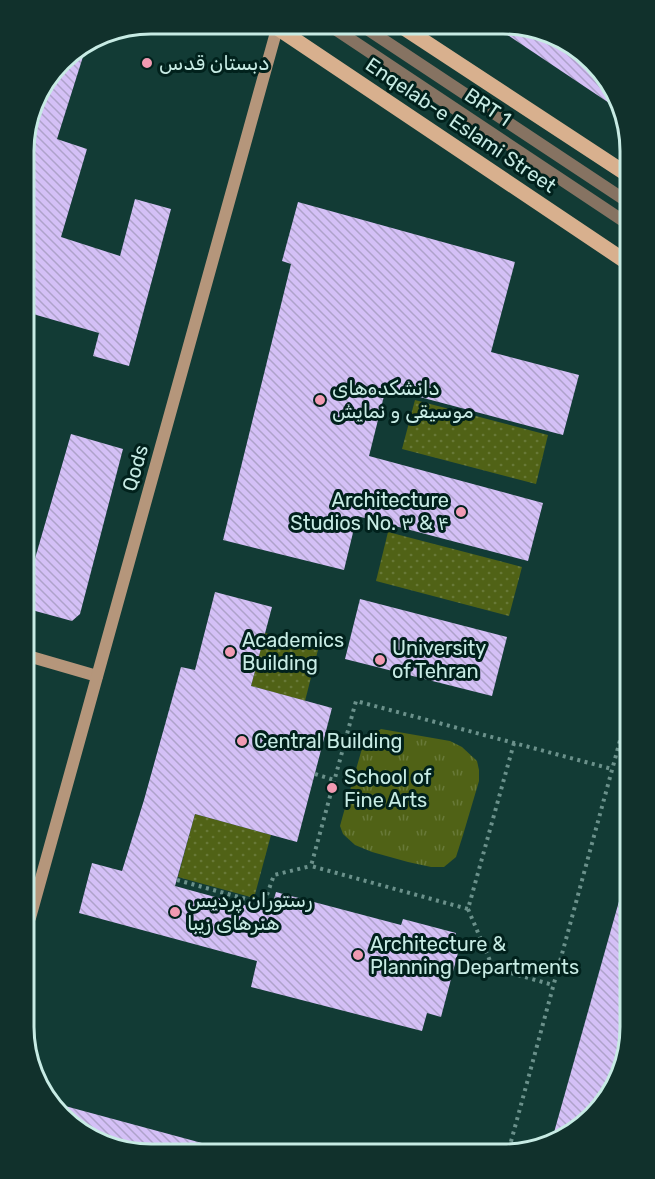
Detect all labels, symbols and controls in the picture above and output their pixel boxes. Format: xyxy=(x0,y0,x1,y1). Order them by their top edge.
place label: دبستان قدس xyxy=(159,51,269,75)
street label: Enqelab-e Eslami Street xyxy=(361,52,561,198)
marker: دبستان قدس xyxy=(140,56,154,70)
street label: BRT 1 xyxy=(460,83,516,131)
place label: دانشکده‌های موسیقی و نمایش xyxy=(332,376,473,423)
marker: دانشکده‌های موسیقی و نمایش xyxy=(313,393,327,407)
street label: Qods xyxy=(117,442,153,494)
place label: Architecture Studios No. ۳ & ۴ xyxy=(290,488,449,535)
marker: Architecture Studios No. ۳ & ۴ xyxy=(454,505,468,519)
place label: Academics Building xyxy=(242,628,344,675)
place label: University of Tehran xyxy=(392,636,486,683)
marker: Academics Building xyxy=(223,645,237,659)
marker: University of Tehran xyxy=(373,653,387,667)
place label: Central Building xyxy=(254,729,402,753)
marker: Central Building xyxy=(235,734,249,748)
place label: School of Fine Arts xyxy=(344,765,432,812)
marker: School of Fine Arts xyxy=(325,781,339,795)
place label: رستوران پردیس هنرهای زیبا xyxy=(187,888,313,935)
marker: رستوران پردیس هنرهای زیبا xyxy=(168,905,182,919)
place label: Architecture & Planning Departments xyxy=(370,932,579,979)
marker: Architecture & Planning Departments xyxy=(351,948,365,962)

